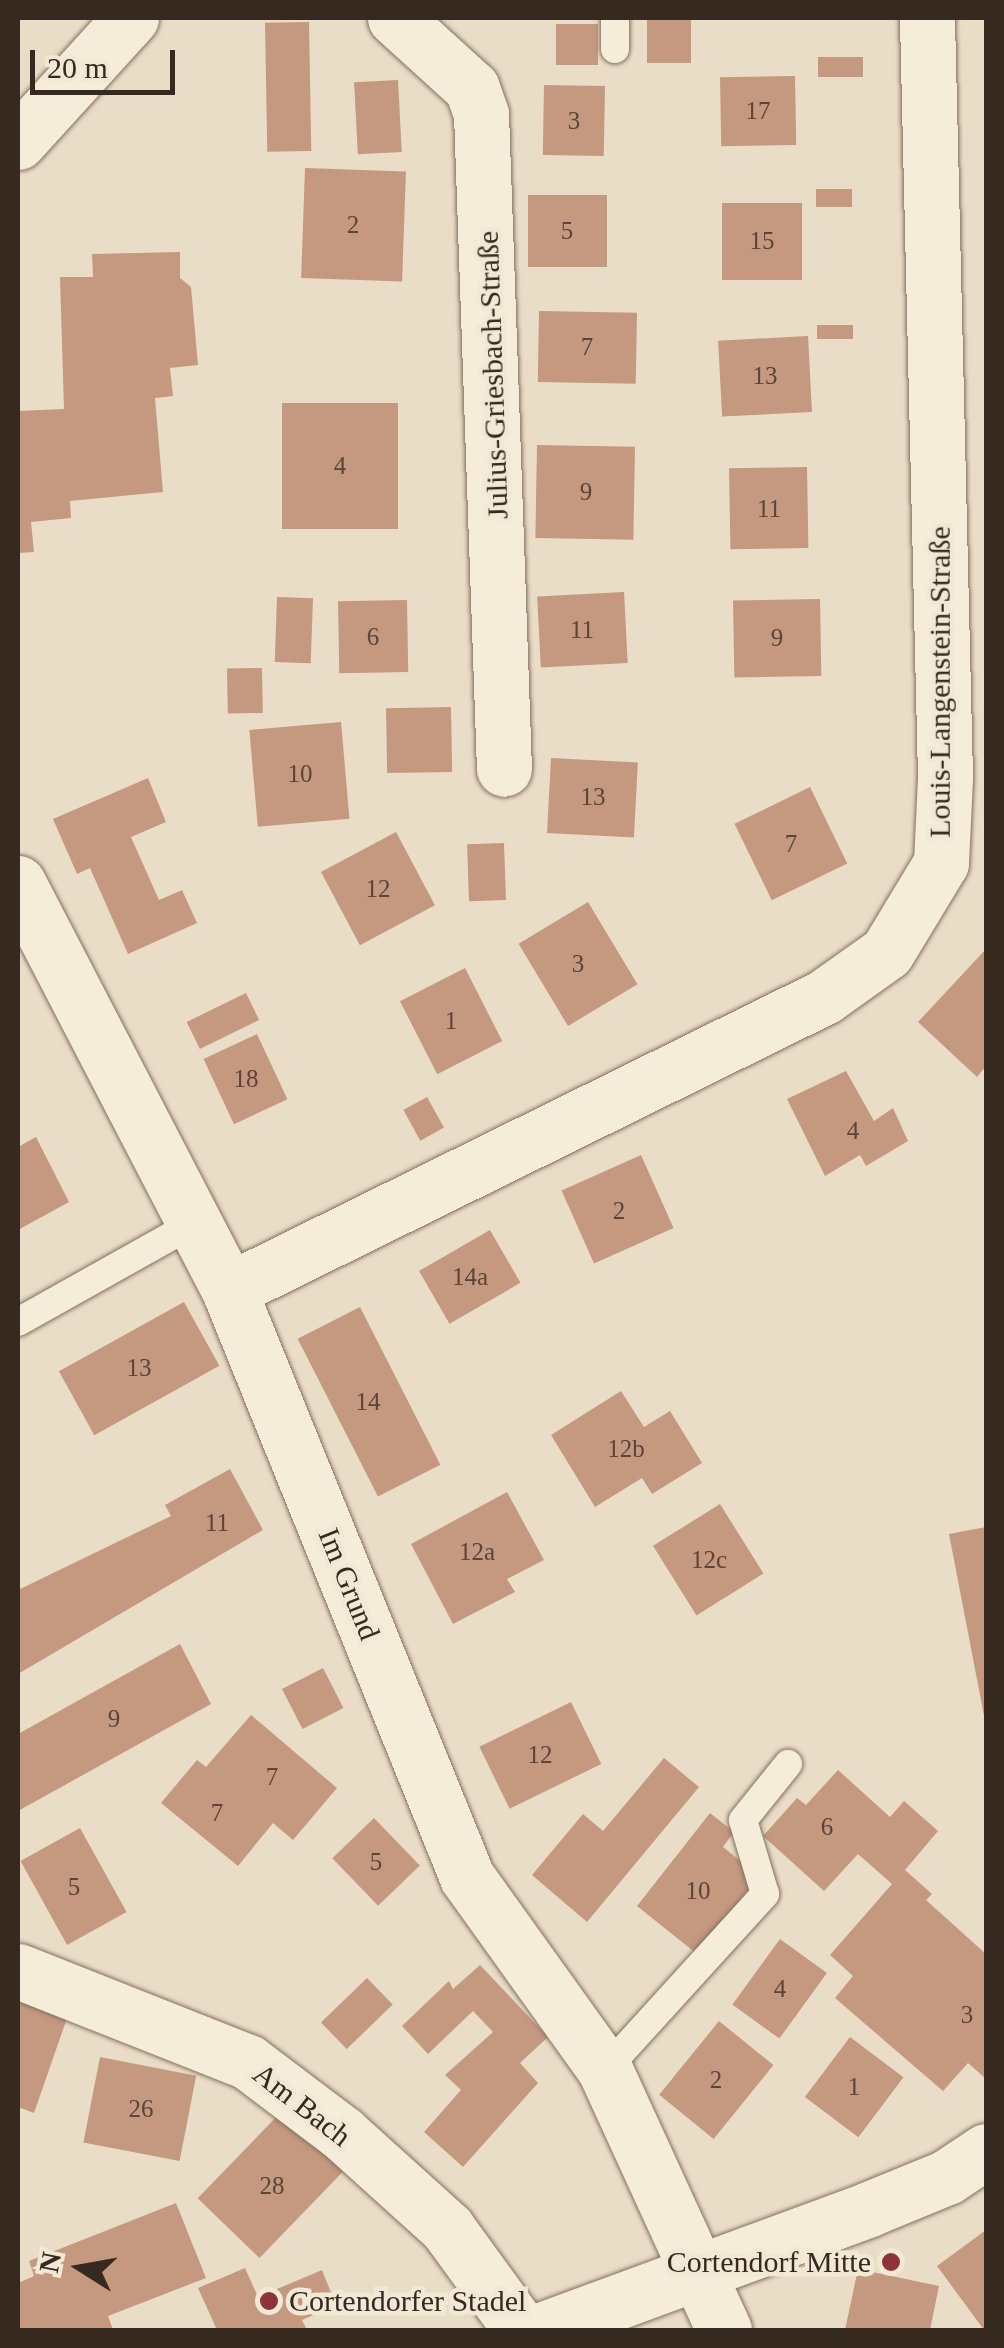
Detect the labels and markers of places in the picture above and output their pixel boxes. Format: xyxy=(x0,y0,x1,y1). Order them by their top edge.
place label: Cortendorf Mitte xyxy=(667,2244,871,2280)
marker: Cortendorf Mitte xyxy=(880,2251,902,2273)
place label: Cortendorfer Stadel xyxy=(289,2283,526,2319)
marker: Cortendorfer Stadel xyxy=(258,2290,280,2312)

